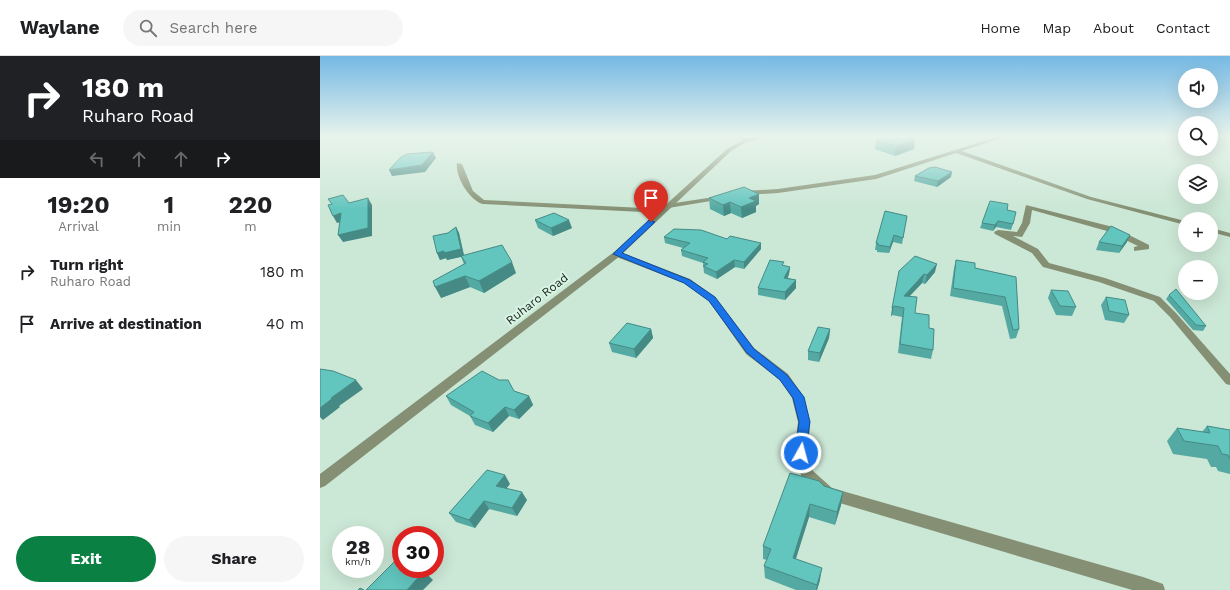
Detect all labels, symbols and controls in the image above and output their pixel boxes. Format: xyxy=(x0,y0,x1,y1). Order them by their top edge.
search box xyxy=(123,10,403,46)
text: Waylane xyxy=(20,16,99,39)
icon: search xyxy=(137,17,159,39)
text: Search here xyxy=(169,19,257,37)
text: Home xyxy=(980,20,1020,36)
text: Map xyxy=(1042,20,1071,36)
text: About xyxy=(1093,20,1134,36)
text: Contact xyxy=(1156,20,1210,36)
map controls xyxy=(1178,68,1218,300)
button: sound xyxy=(1178,68,1218,108)
text: 180 m xyxy=(82,71,164,104)
icon: right xyxy=(16,72,68,124)
text: Ruharo Road xyxy=(82,105,194,126)
button: search xyxy=(1178,116,1218,156)
icon: left xyxy=(86,148,108,170)
icon: ahead xyxy=(128,148,150,170)
icon: ahead xyxy=(170,148,192,170)
icon: right xyxy=(212,148,234,170)
button: layers xyxy=(1178,164,1218,204)
pin xyxy=(634,181,668,222)
icon: arrive xyxy=(640,187,662,209)
text: 19:20 xyxy=(47,191,110,219)
text: 1 xyxy=(164,191,174,219)
text: 220 xyxy=(228,191,273,219)
button: + xyxy=(1178,212,1218,252)
text: Arrival xyxy=(58,219,99,234)
text: min xyxy=(157,219,181,234)
text: m xyxy=(244,219,257,234)
text: Turn right xyxy=(50,256,123,274)
button: − xyxy=(1178,260,1218,300)
icon: right xyxy=(16,261,38,283)
text: 180 m xyxy=(260,263,304,281)
street label: Ruharo Road xyxy=(503,270,571,328)
text: Ruharo Road xyxy=(50,274,131,289)
icon: arrive xyxy=(16,313,38,335)
text: Arrive at destination xyxy=(50,315,202,333)
text: 40 m xyxy=(266,315,304,333)
position arrow xyxy=(780,432,822,474)
speed limit sign: 30 xyxy=(392,526,444,578)
text: 28 xyxy=(346,535,370,559)
button: Exit xyxy=(16,536,156,582)
button: Share xyxy=(164,536,304,582)
text: km/h xyxy=(345,556,371,567)

